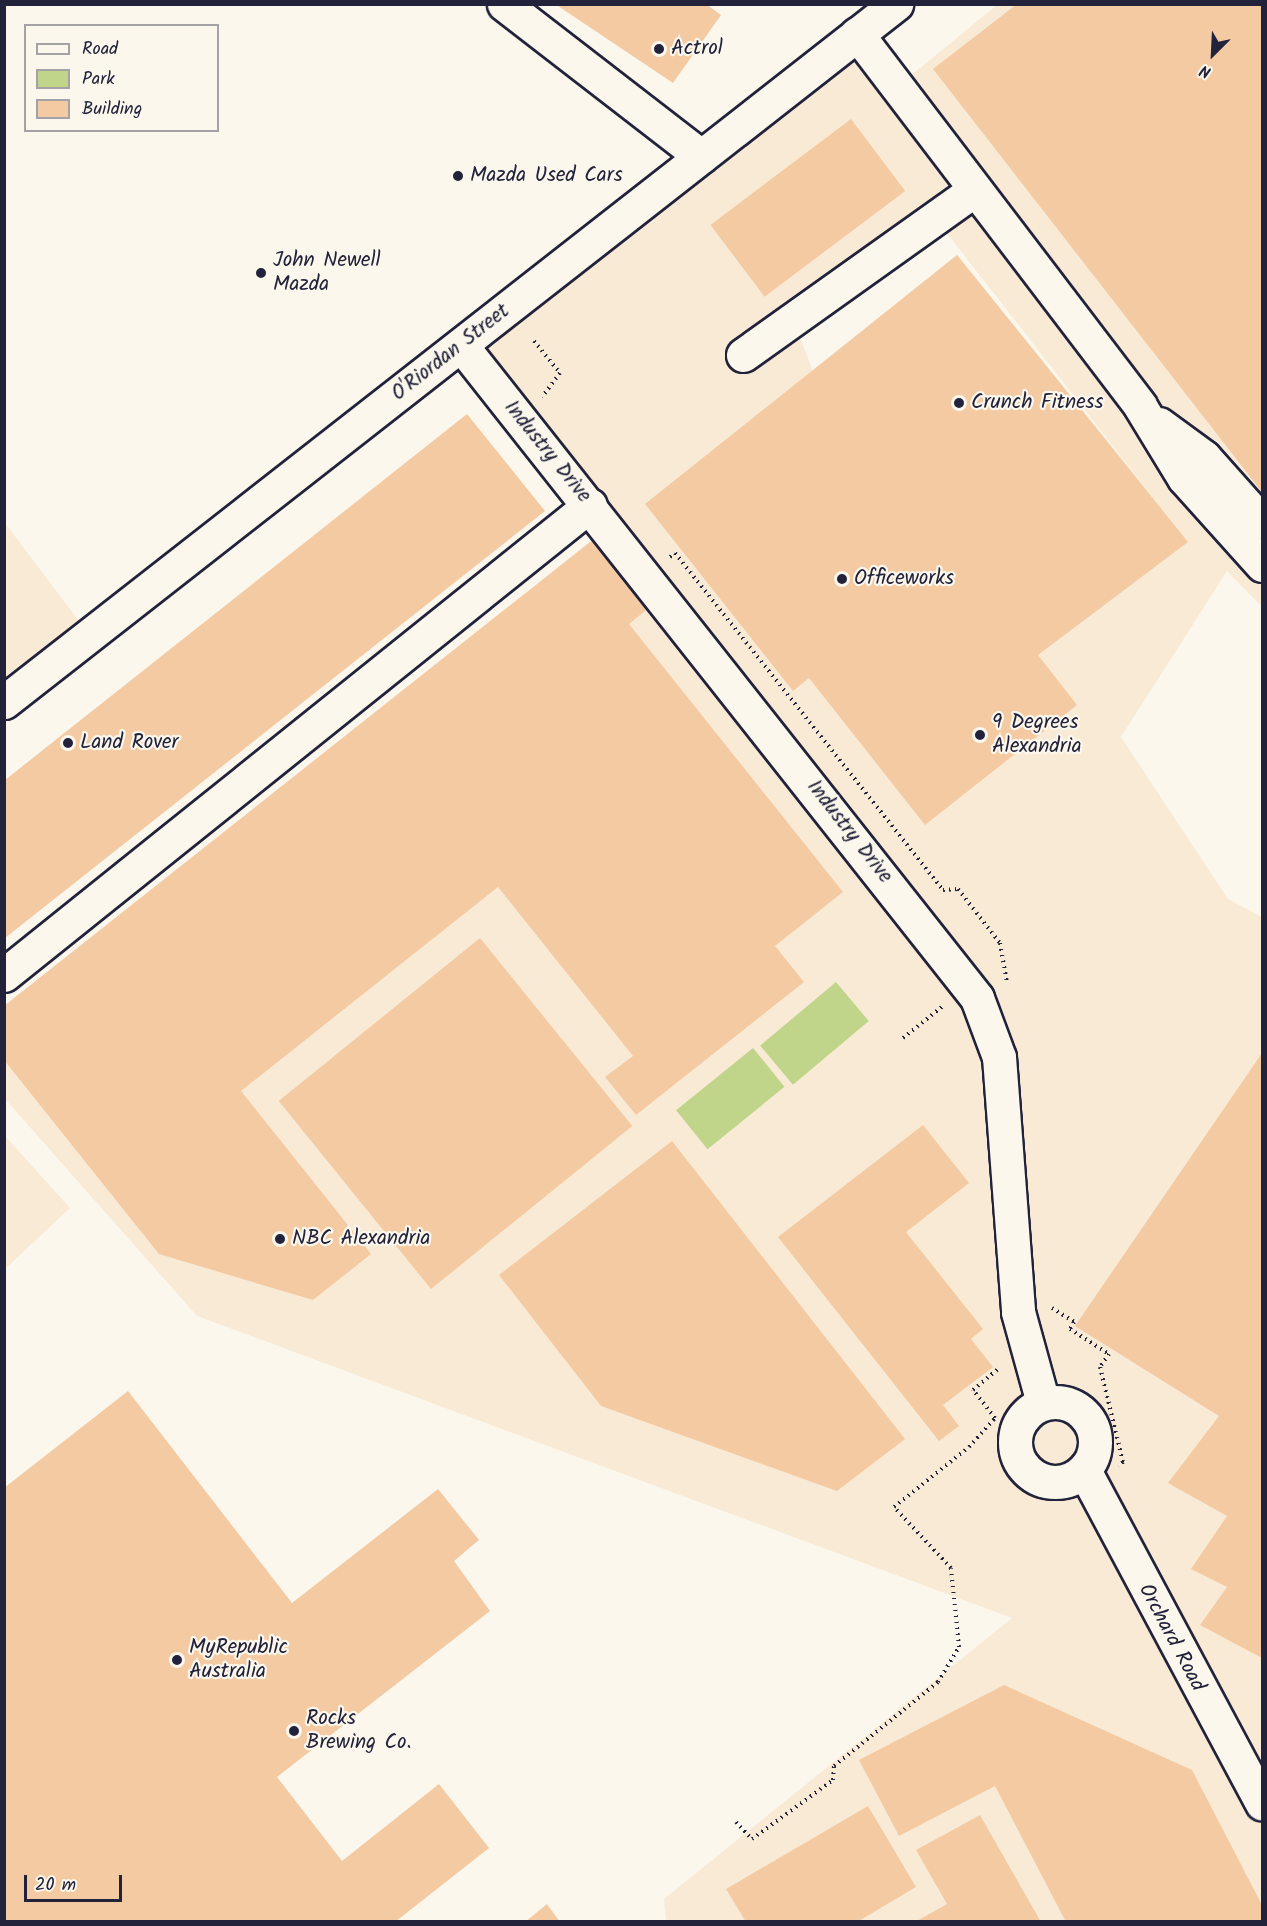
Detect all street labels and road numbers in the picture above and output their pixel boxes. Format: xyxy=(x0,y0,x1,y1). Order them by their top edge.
street label: O'Riordan Street xyxy=(387,299,515,407)
street label: Industry Drive xyxy=(498,396,596,508)
street label: Industry Drive xyxy=(801,775,897,889)
street label: Orchard Road xyxy=(1132,1580,1210,1696)

